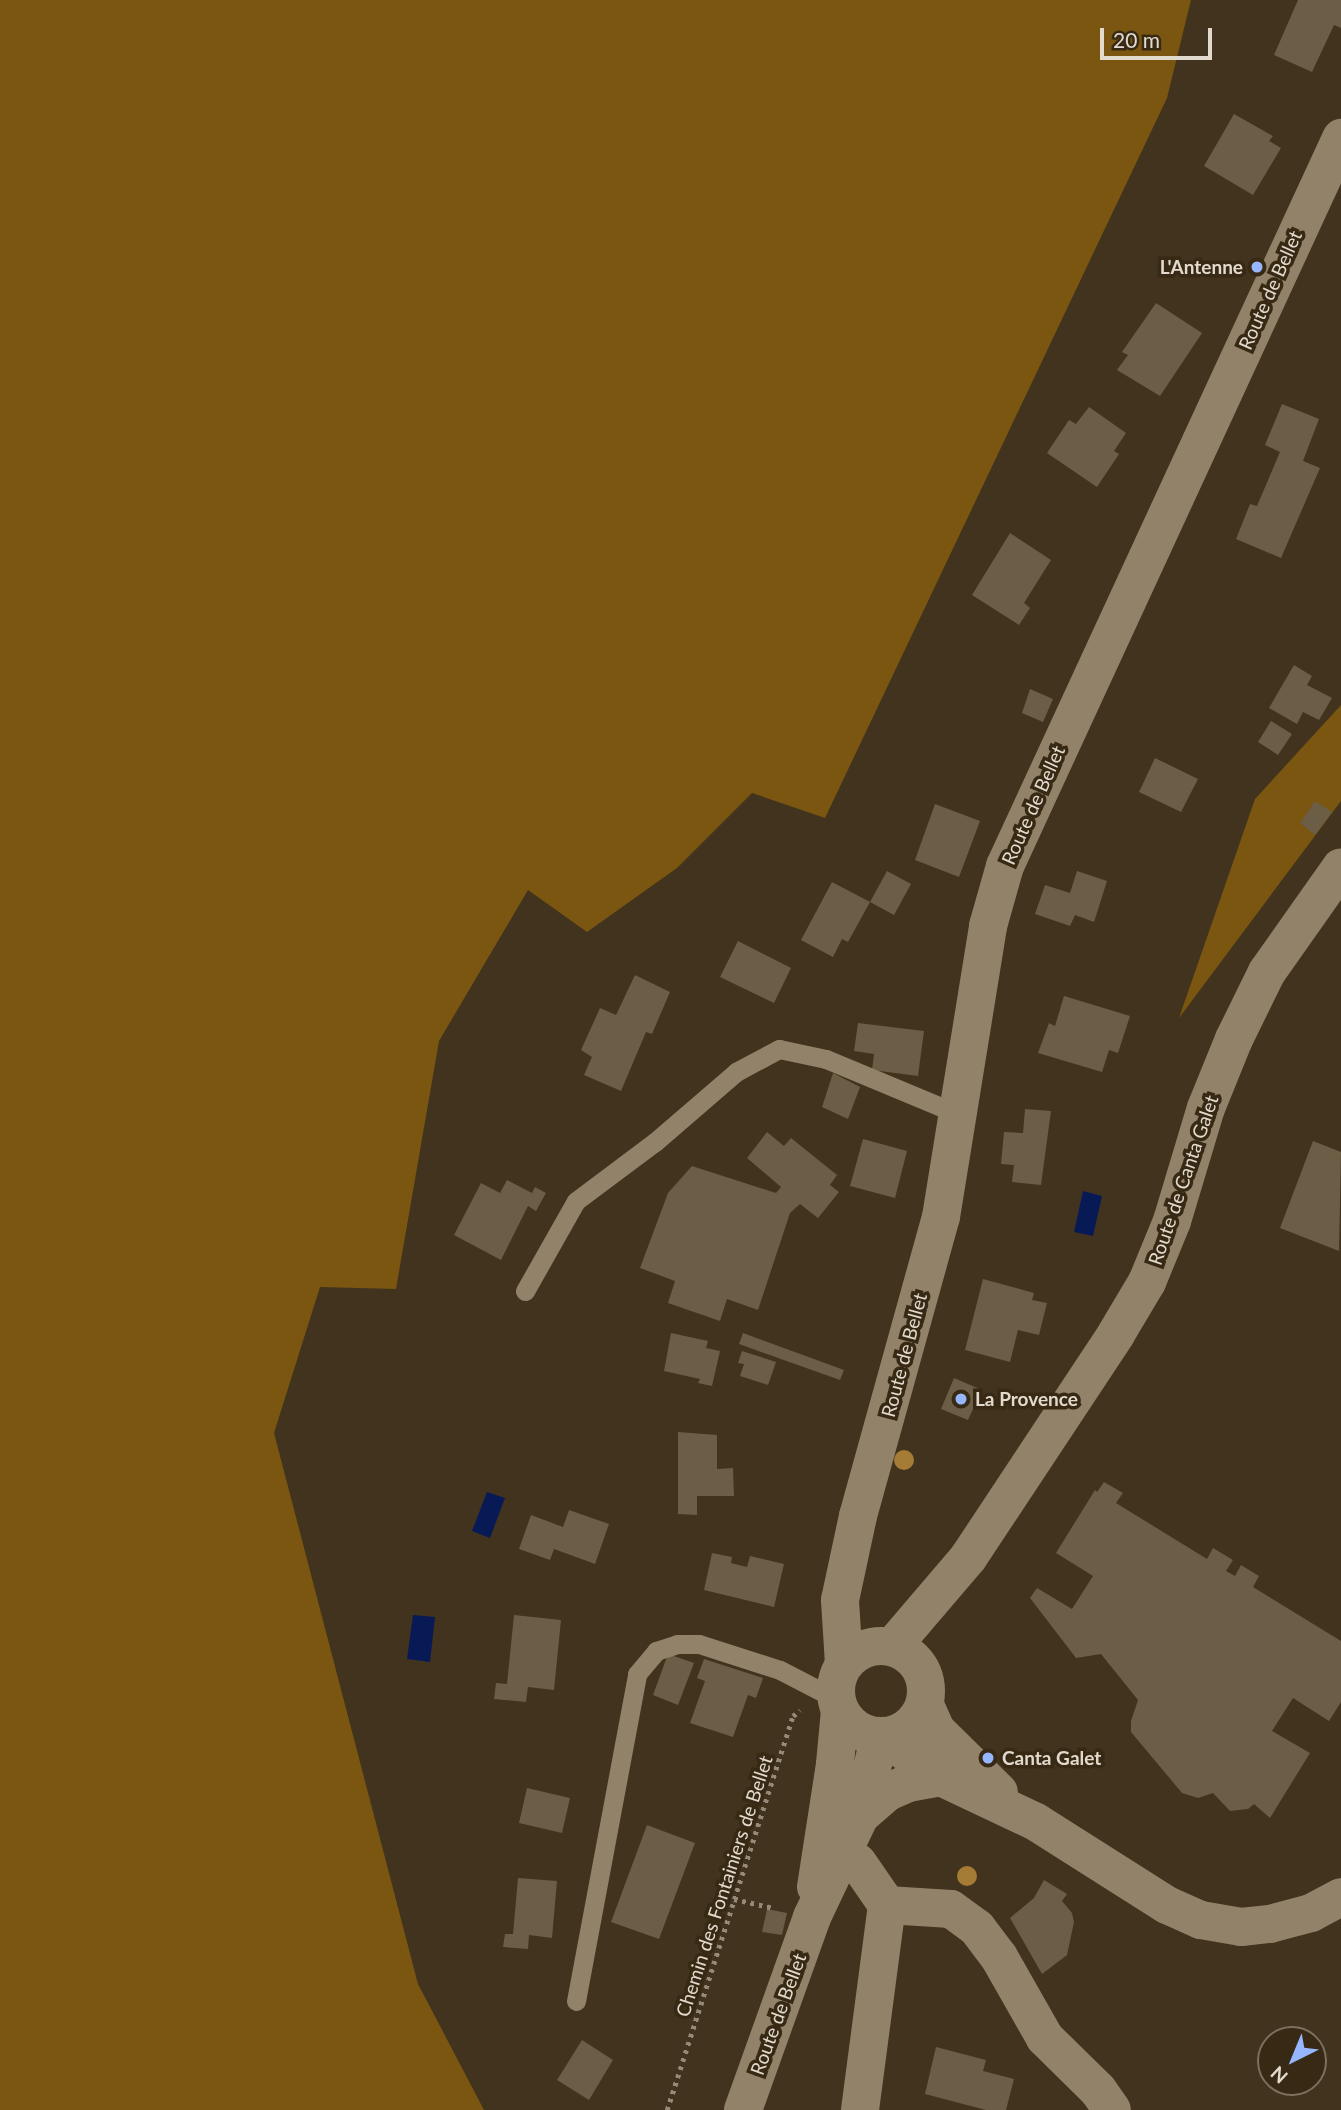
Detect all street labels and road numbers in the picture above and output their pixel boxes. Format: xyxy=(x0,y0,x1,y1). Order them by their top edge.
street label: Route de Bellet xyxy=(1234,227,1306,353)
street label: Route de Bellet xyxy=(997,742,1069,868)
street label: Route de Canta Galet xyxy=(1143,1092,1223,1268)
street label: Route de Bellet xyxy=(876,1290,932,1420)
street label: Chemin des Fontainiers de Bellet xyxy=(671,1753,777,2019)
street label: Route de Bellet xyxy=(745,1950,811,2078)

